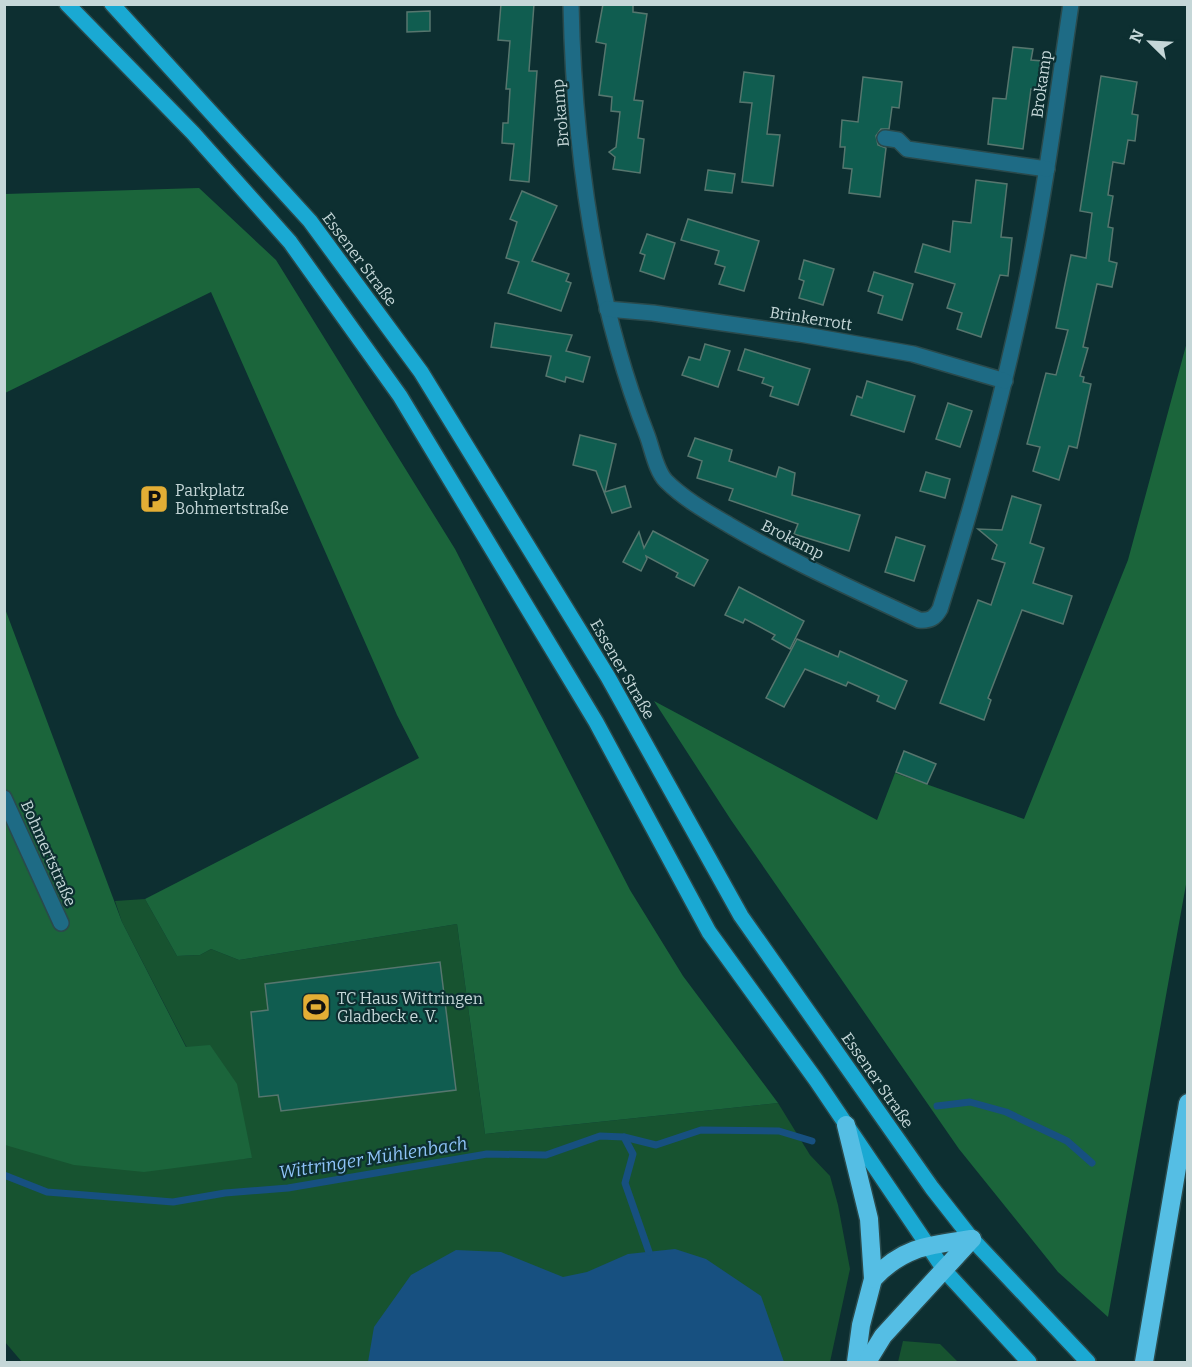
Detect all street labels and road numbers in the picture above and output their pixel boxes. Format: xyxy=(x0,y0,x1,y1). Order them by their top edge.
street label: Brokamp xyxy=(1027,49,1056,119)
street label: Brokamp xyxy=(548,78,573,148)
street label: Essener Straße xyxy=(318,209,401,310)
street label: Brinkerrott xyxy=(768,303,854,334)
street label: Brokamp xyxy=(758,516,827,563)
street label: Essener Straße xyxy=(586,616,659,723)
street label: Bohmertstraße xyxy=(17,797,80,909)
street label: Essener Straße xyxy=(838,1029,918,1132)

